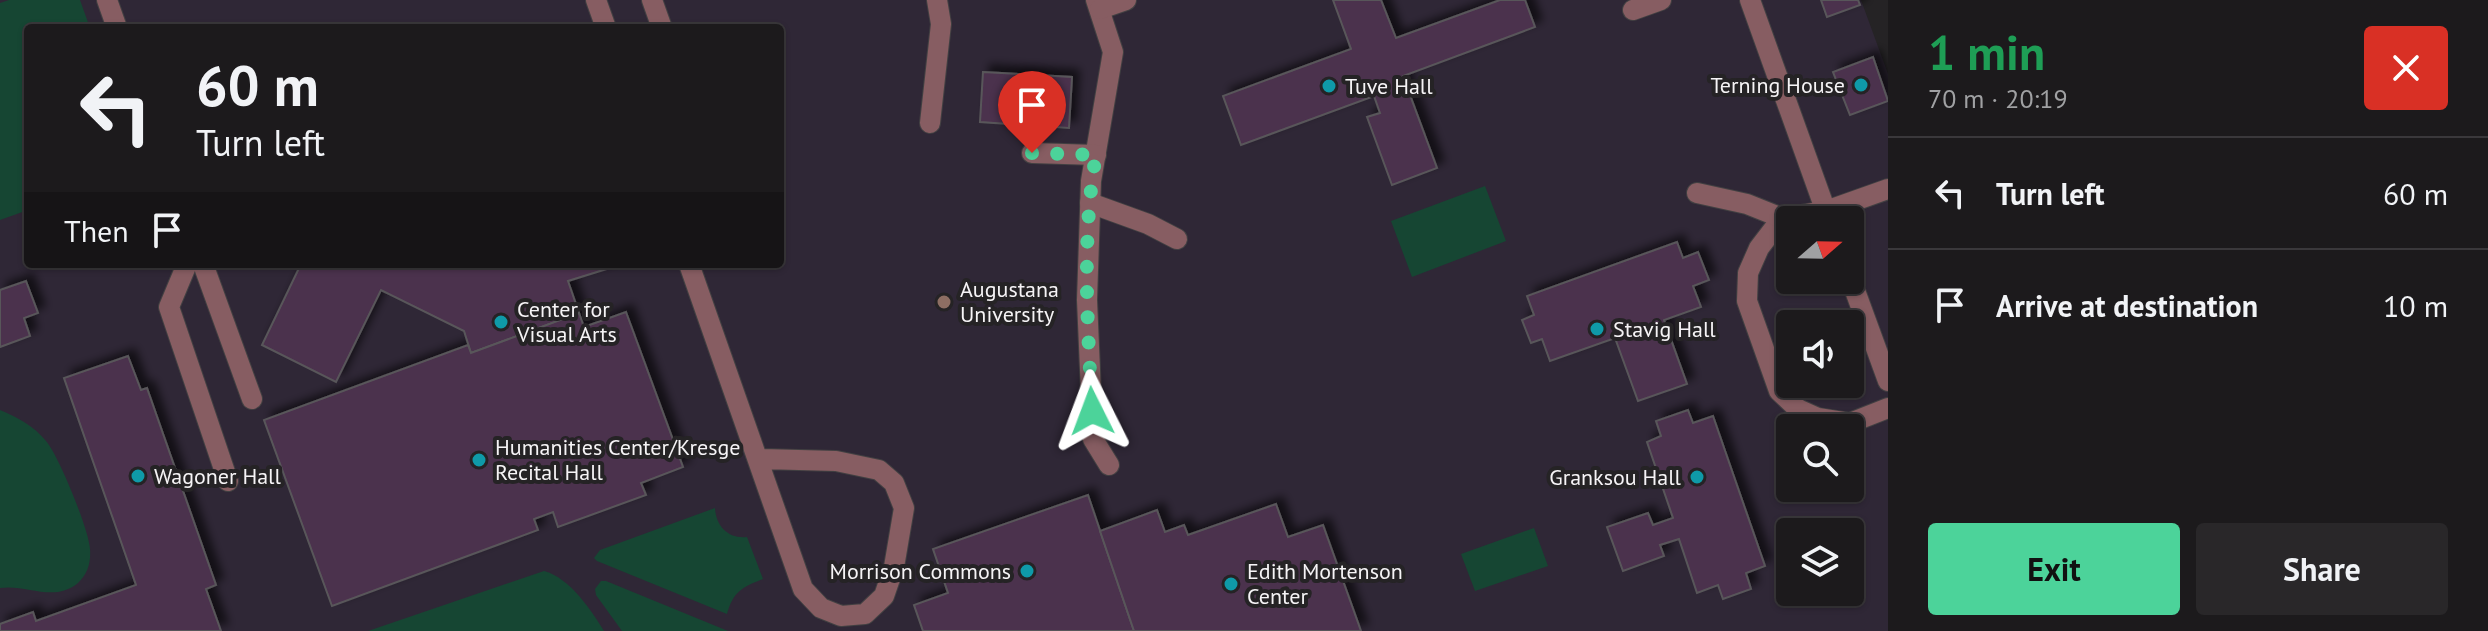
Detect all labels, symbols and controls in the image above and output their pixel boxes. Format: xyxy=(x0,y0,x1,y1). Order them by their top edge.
text: 1 min xyxy=(1928,21,2045,83)
button: close xyxy=(2364,26,2448,110)
text: 60 m xyxy=(196,49,319,121)
icon: left xyxy=(64,56,168,160)
pin xyxy=(998,71,1066,153)
place label: Terning House xyxy=(1710,71,1845,99)
place label: Tuve Hall xyxy=(1345,72,1433,100)
marker: Terning House xyxy=(1852,76,1870,94)
marker: Tuve Hall xyxy=(1320,77,1338,95)
text: 70 m · 20:19 xyxy=(1928,82,2068,115)
icon: arrive xyxy=(1010,83,1054,127)
text: Turn left xyxy=(196,119,325,166)
icon: left xyxy=(1928,171,1972,215)
text: Turn left xyxy=(1996,174,2104,213)
text: 60 m xyxy=(2383,174,2448,213)
north arrow xyxy=(1776,206,1864,294)
map controls xyxy=(1776,206,1864,606)
icon: arrive xyxy=(145,208,189,252)
text: Then xyxy=(64,211,129,250)
place label: Augustana University xyxy=(960,275,1059,328)
icon: arrive xyxy=(1928,283,1972,327)
text: Arrive at destination xyxy=(1996,286,2258,325)
text: 10 m xyxy=(2383,286,2448,325)
marker: Augustana University xyxy=(935,293,953,311)
place label: Center for Visual Arts xyxy=(516,295,617,348)
button: sound xyxy=(1776,310,1864,398)
marker: Center for Visual Arts xyxy=(492,313,510,331)
place label: Stavig Hall xyxy=(1613,315,1716,343)
marker: Stavig Hall xyxy=(1588,320,1606,338)
position arrow xyxy=(1050,369,1134,453)
button: search xyxy=(1776,414,1864,502)
place label: Humanities Center/Kresge Recital Hall xyxy=(495,433,740,486)
marker: Humanities Center/Kresge Recital Hall xyxy=(470,451,488,469)
place label: Wagoner Hall xyxy=(154,462,282,490)
place label: Granksou Hall xyxy=(1549,463,1682,491)
marker: Wagoner Hall xyxy=(129,467,147,485)
marker: Granksou Hall xyxy=(1688,468,1706,486)
button: layers xyxy=(1776,518,1864,606)
button: Exit xyxy=(1928,523,2180,615)
button: Share xyxy=(2196,523,2448,615)
place label: Morrison Commons xyxy=(830,557,1011,585)
place label: Edith Mortenson Center xyxy=(1247,557,1403,610)
marker: Morrison Commons xyxy=(1018,562,1036,580)
marker: Edith Mortenson Center xyxy=(1222,575,1240,593)

